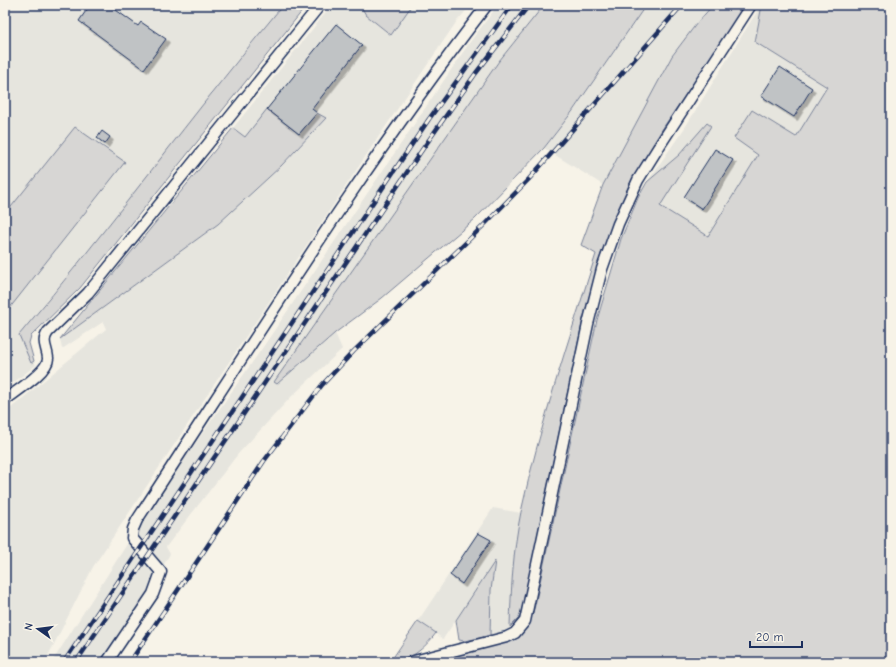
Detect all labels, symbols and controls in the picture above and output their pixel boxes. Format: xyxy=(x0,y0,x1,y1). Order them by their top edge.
north arrow xyxy=(18,609,58,649)
text: N xyxy=(22,622,36,632)
scale bar xyxy=(750,623,802,649)
text: 20 m xyxy=(756,630,784,644)

